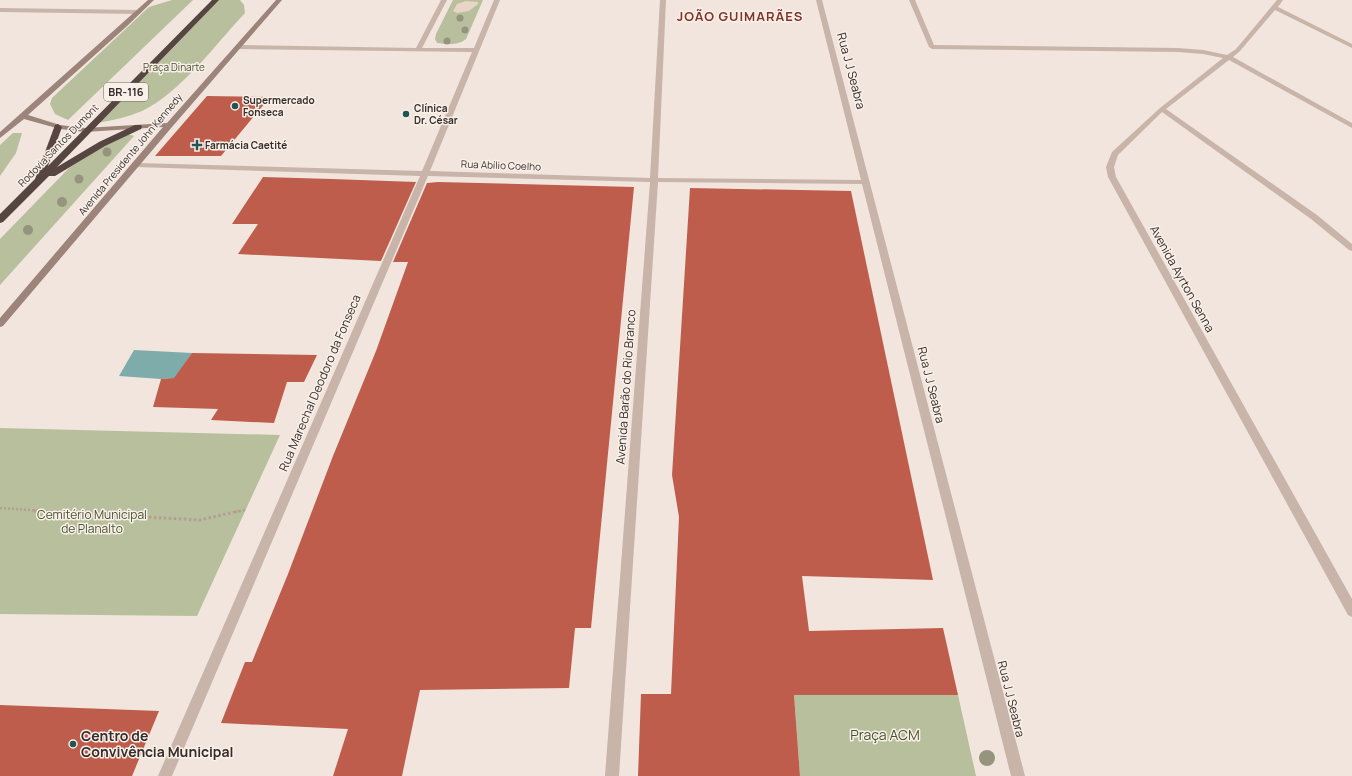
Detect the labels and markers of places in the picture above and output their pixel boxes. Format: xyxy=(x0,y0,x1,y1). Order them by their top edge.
place label: Supermercado Fonseca xyxy=(243,93,315,119)
marker: Supermercado Fonseca xyxy=(230,101,240,111)
place label: Clínica Dr. César xyxy=(414,101,458,127)
marker: Clínica Dr. César xyxy=(401,109,411,119)
place label: Farmácia Caetité xyxy=(205,138,287,152)
marker: Farmácia Caetité xyxy=(192,140,202,150)
place label: Centro de Convivência Municipal xyxy=(81,726,233,761)
marker: Centro de Convivência Municipal xyxy=(68,739,78,749)

